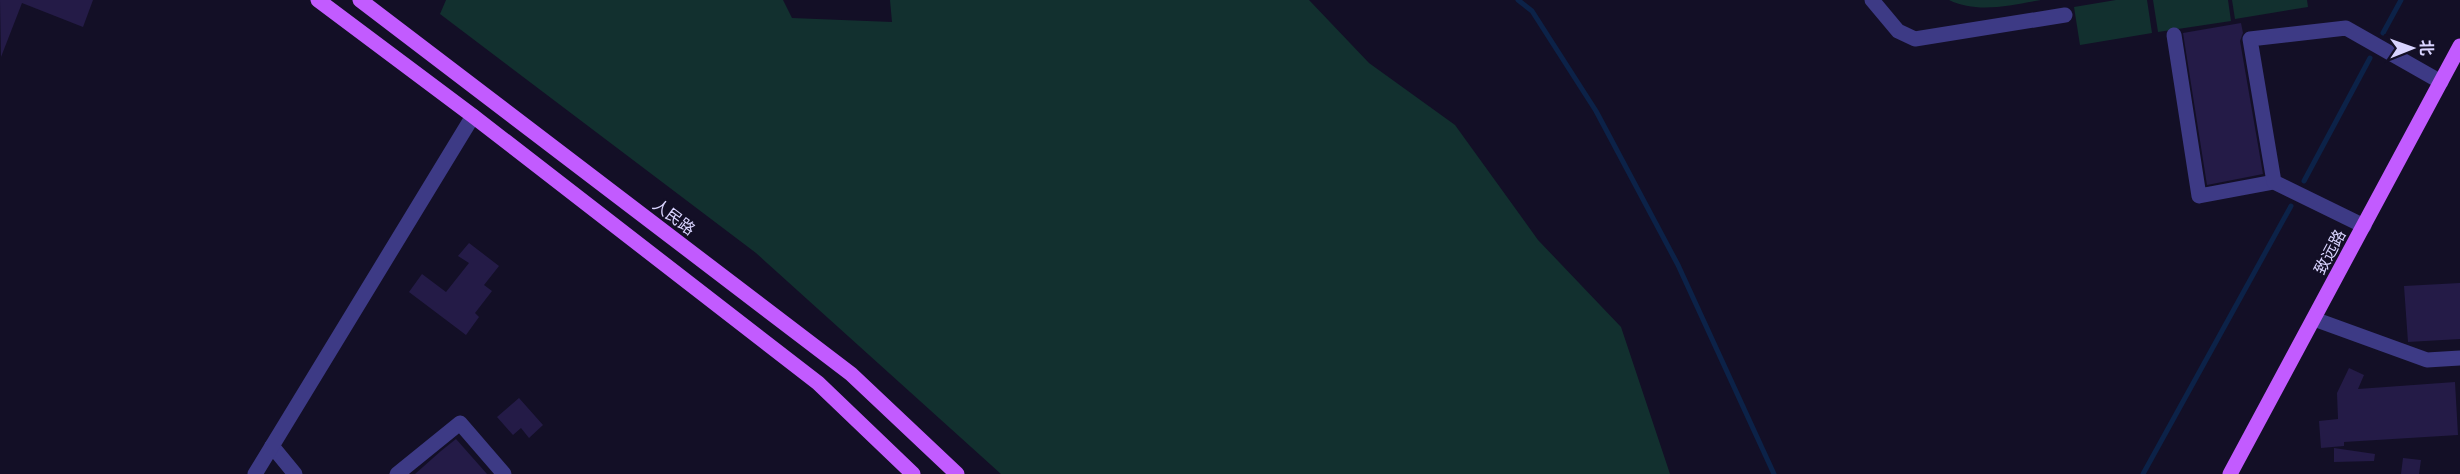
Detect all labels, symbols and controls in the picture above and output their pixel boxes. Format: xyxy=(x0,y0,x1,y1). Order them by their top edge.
north arrow xyxy=(2382,18,2442,78)
text: 北 xyxy=(2417,40,2436,56)
street label: 人民路 xyxy=(649,195,699,239)
street label: 致远路 xyxy=(2310,226,2350,278)

